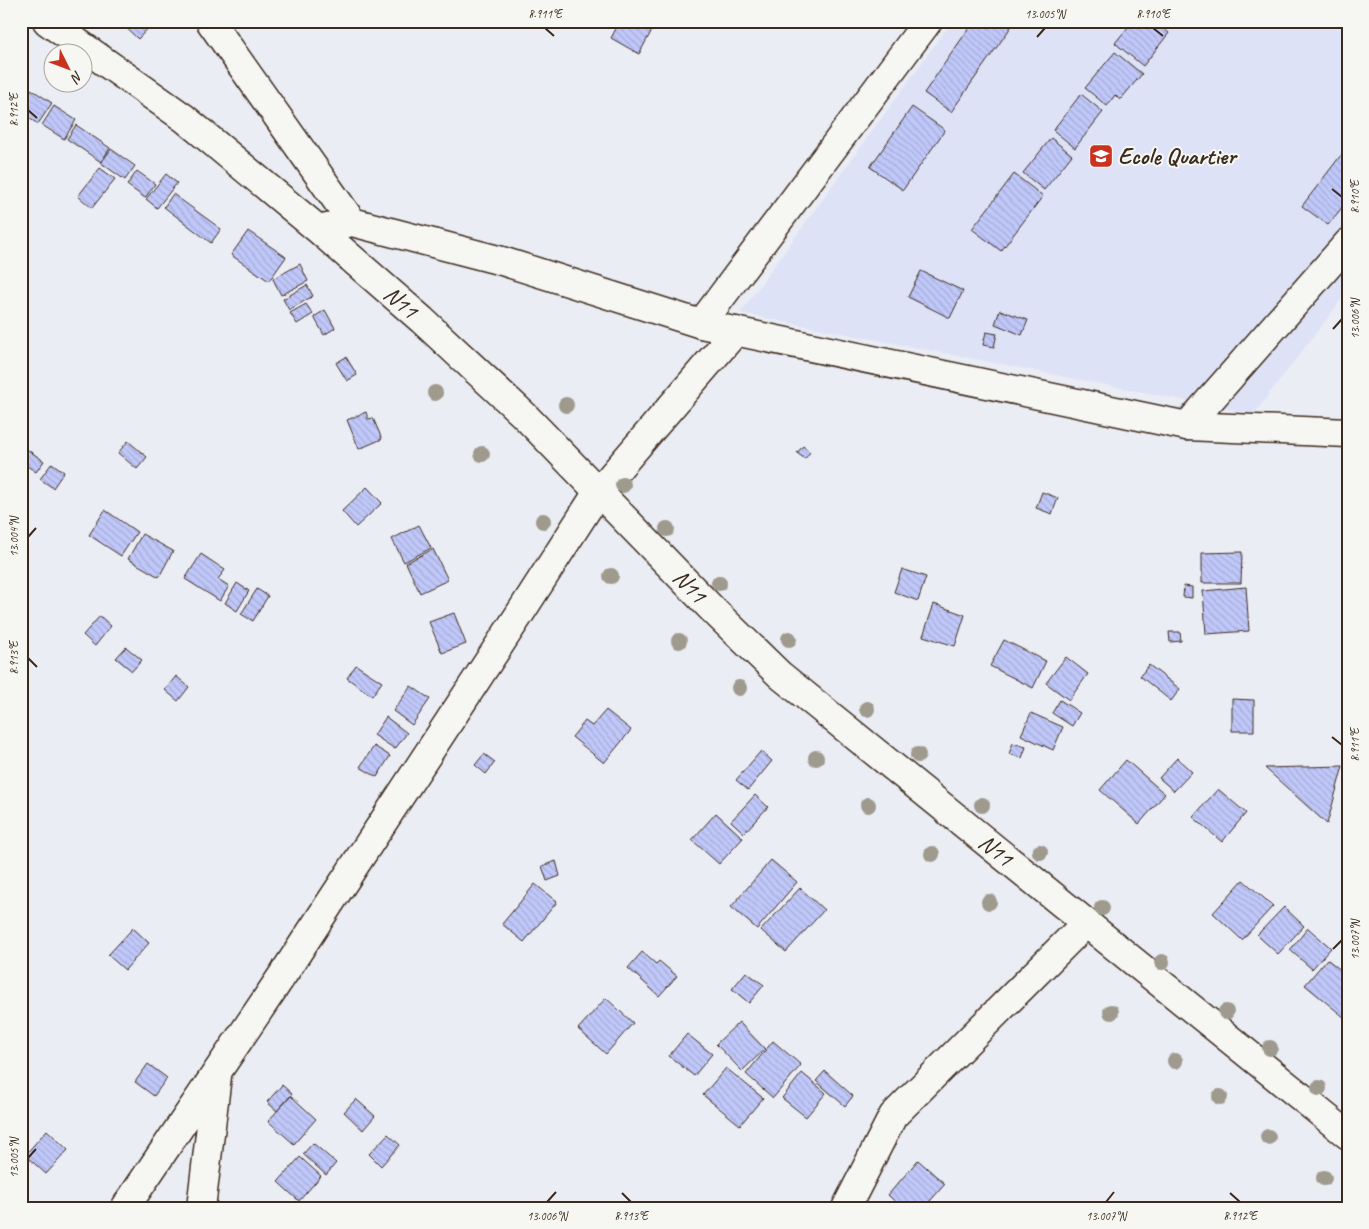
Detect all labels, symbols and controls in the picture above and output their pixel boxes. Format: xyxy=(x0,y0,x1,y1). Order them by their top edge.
text: 8.911°E xyxy=(528,6,564,22)
text: 13.005°N xyxy=(1025,6,1067,22)
text: 8.910°E xyxy=(1136,6,1172,22)
north arrow xyxy=(42,42,92,92)
text: N xyxy=(67,67,87,87)
text: 8.912°E xyxy=(6,91,22,127)
place label: Ecole Quartier xyxy=(1118,141,1238,171)
school or university icon: Ecole Quartier xyxy=(1088,143,1114,169)
text: 8.910°E xyxy=(1347,178,1363,214)
street label: N11 xyxy=(378,279,425,326)
text: 13.006°N xyxy=(1347,297,1363,339)
text: 13.004°N xyxy=(6,515,22,557)
street label: N11 xyxy=(667,563,714,610)
text: 8.913°E xyxy=(6,639,22,675)
text: 8.911°E xyxy=(1347,726,1363,762)
street label: N11 xyxy=(973,827,1020,874)
text: 13.007°N xyxy=(1347,918,1363,960)
text: 13.005°N xyxy=(6,1136,22,1178)
text: 13.006°N xyxy=(527,1208,569,1224)
text: 8.913°E xyxy=(614,1208,650,1224)
text: 13.007°N xyxy=(1086,1208,1128,1224)
text: 8.912°E xyxy=(1223,1208,1259,1224)

